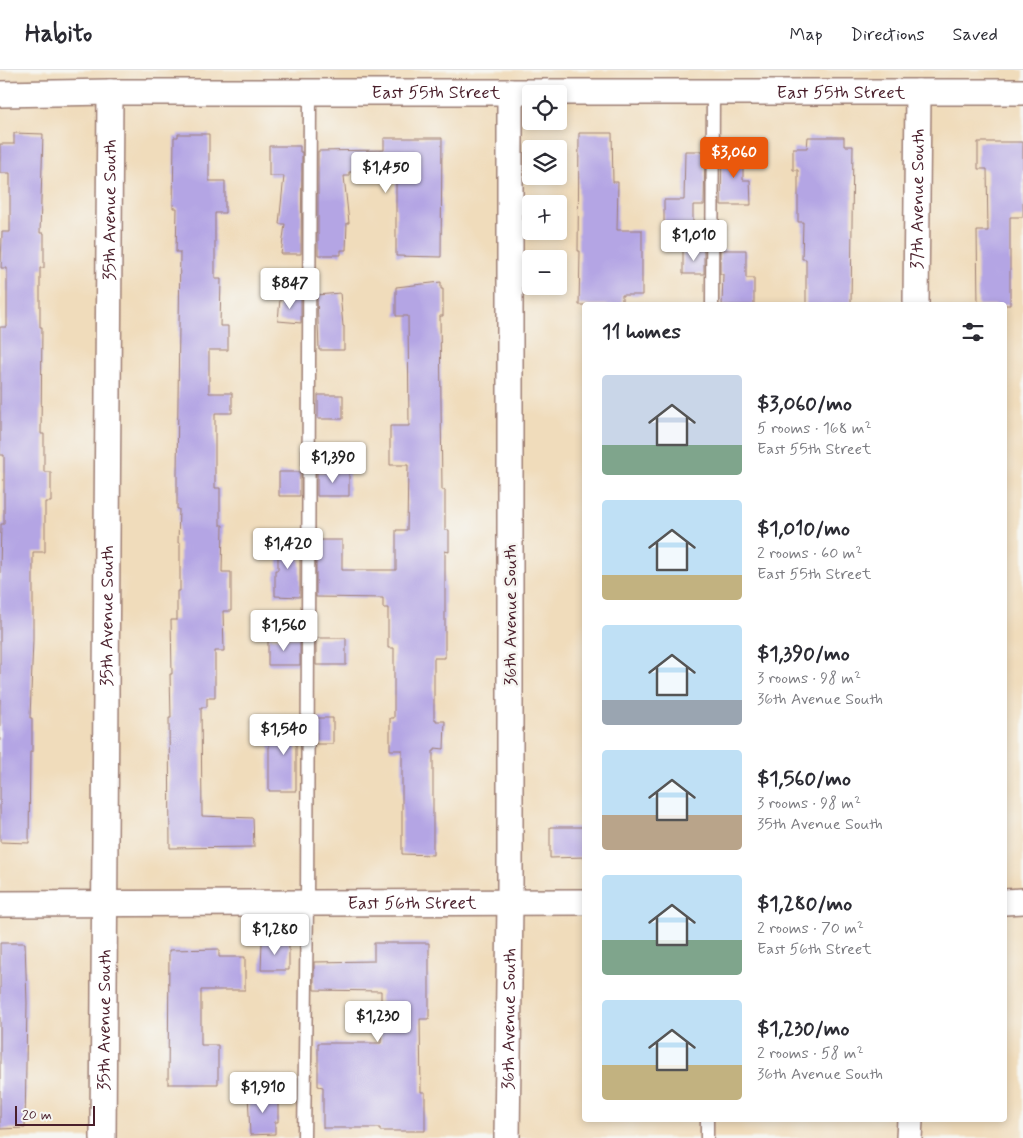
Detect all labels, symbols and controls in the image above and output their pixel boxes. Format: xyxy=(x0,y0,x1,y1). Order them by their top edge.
text: Habito xyxy=(25,19,92,50)
text: Map xyxy=(790,23,823,47)
text: Directions xyxy=(851,23,925,47)
text: Saved xyxy=(953,23,998,47)
street label: East 55th Street xyxy=(372,81,501,105)
street label: East 55th Street xyxy=(777,81,906,105)
map controls xyxy=(522,85,567,295)
button: locate xyxy=(522,85,567,130)
street label: 37th Avenue South xyxy=(905,128,931,270)
pin: $3,060 xyxy=(693,136,775,179)
street label: 35th Avenue South xyxy=(98,139,123,281)
button: layers xyxy=(522,140,567,185)
text: $3,060 xyxy=(711,142,757,163)
pin: $1,450 xyxy=(345,152,427,194)
text: $1,450 xyxy=(362,157,410,178)
button: + xyxy=(522,195,567,240)
pin: $1,010 xyxy=(653,220,735,262)
text: $1,010 xyxy=(672,225,716,246)
button: − xyxy=(522,250,567,295)
pin: $847 xyxy=(260,268,320,310)
text: $847 xyxy=(271,273,309,294)
text: 11 homes xyxy=(602,318,681,346)
icon: filters xyxy=(959,318,987,346)
text: $3,060/mo xyxy=(757,390,852,418)
icon: home xyxy=(642,395,702,455)
text: 5 rooms · 168 m² xyxy=(757,418,872,439)
text: East 55th Street xyxy=(757,439,871,460)
pin: $1,390 xyxy=(292,442,374,484)
text: $1,390 xyxy=(311,447,355,468)
text: $1,010/mo xyxy=(757,515,850,543)
icon: home xyxy=(642,520,702,580)
pin: $1,420 xyxy=(247,528,329,570)
text: $1,420 xyxy=(264,533,312,554)
text: 2 rooms · 60 m² xyxy=(757,543,862,564)
street label: 36th Avenue South xyxy=(499,544,523,686)
street label: 35th Avenue South xyxy=(95,545,120,687)
text: East 55th Street xyxy=(757,564,871,585)
pin: $1,560 xyxy=(243,610,325,652)
text: $1,560 xyxy=(261,615,307,636)
text: $1,390/mo xyxy=(757,640,850,668)
icon: home xyxy=(642,645,702,705)
text: 3 rooms · 98 m² xyxy=(757,668,861,689)
text: 36th Avenue South xyxy=(757,689,883,710)
pin: $1,540 xyxy=(243,714,325,756)
text: $1,540 xyxy=(261,719,307,740)
text: $1,560/mo xyxy=(757,765,851,793)
icon: home xyxy=(642,770,702,830)
text: 3 rooms · 98 m² xyxy=(757,793,861,814)
text: 35th Avenue South xyxy=(757,814,883,835)
text: $1,280/mo xyxy=(757,890,852,918)
street label: East 56th Street xyxy=(347,891,477,916)
icon: home xyxy=(642,895,702,955)
pin: $1,280 xyxy=(234,914,316,956)
text: 2 rooms · 70 m² xyxy=(757,918,864,939)
text: $1,280 xyxy=(252,919,298,940)
text: East 56th Street xyxy=(757,939,872,960)
street label: 36th Avenue South xyxy=(497,948,522,1090)
street label: 35th Avenue South xyxy=(92,949,117,1091)
pin: $1,230 xyxy=(337,1000,419,1043)
text: $1,230 xyxy=(356,1006,400,1027)
text: $1,230/mo xyxy=(757,1015,850,1043)
icon: home xyxy=(642,1020,702,1080)
text: 2 rooms · 58 m² xyxy=(757,1043,863,1064)
text: 36th Avenue South xyxy=(757,1064,883,1085)
pin: $1,910 xyxy=(222,1072,304,1114)
text: $1,910 xyxy=(241,1077,285,1098)
scale bar xyxy=(15,1103,95,1126)
text: 20 m xyxy=(22,1106,52,1124)

